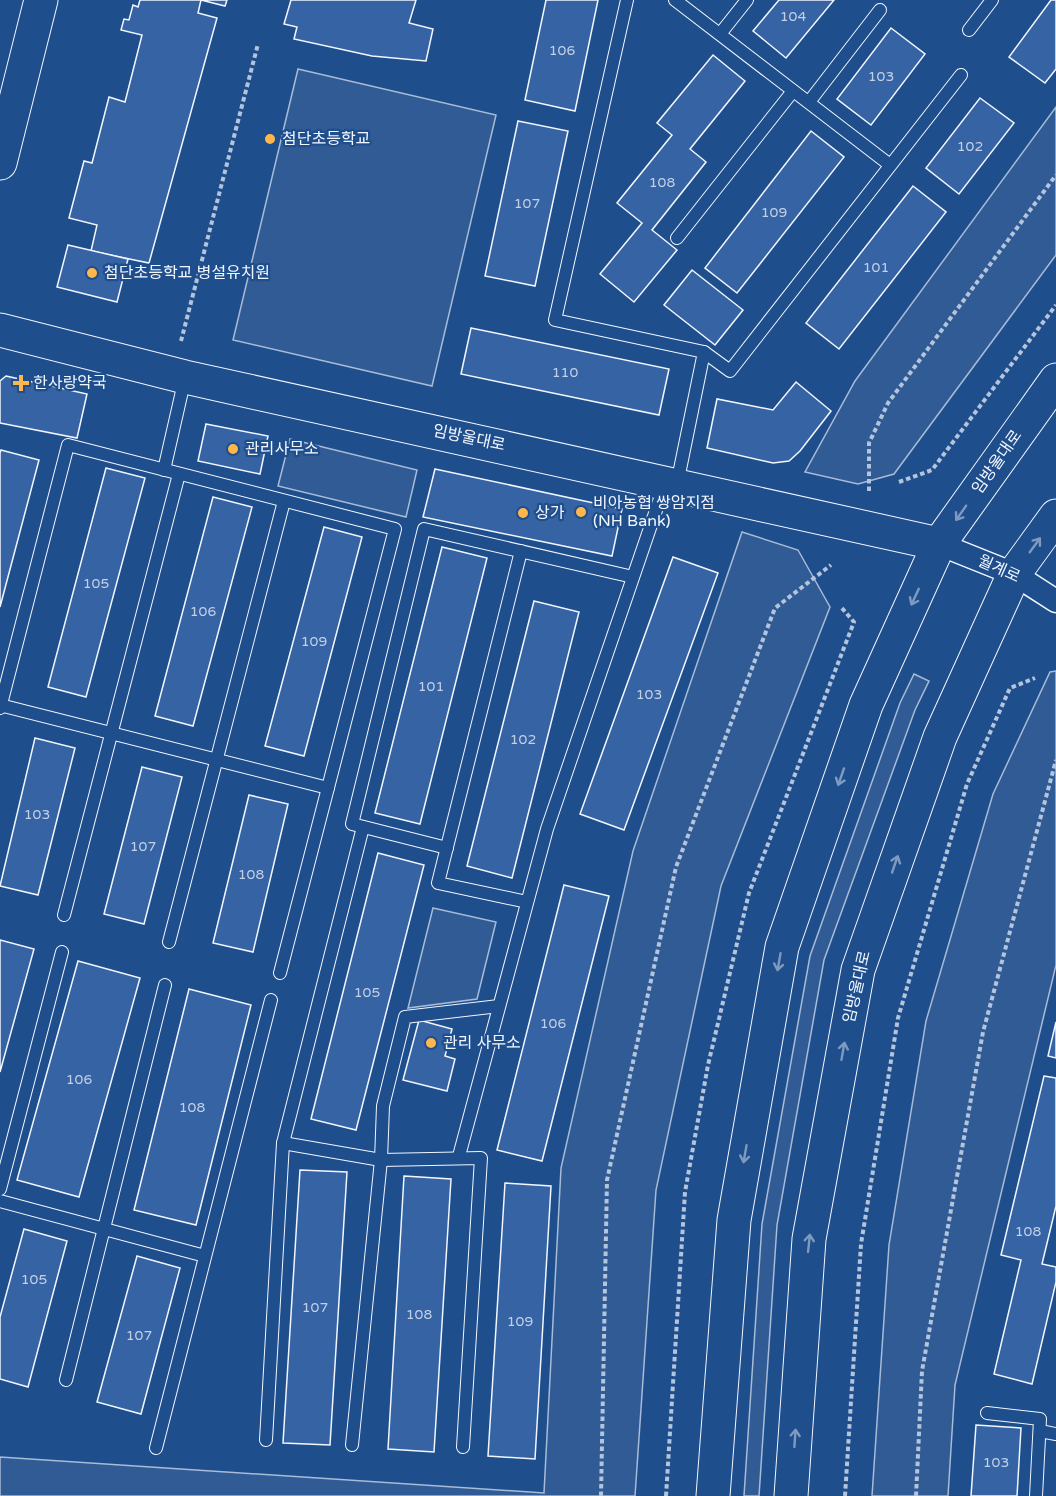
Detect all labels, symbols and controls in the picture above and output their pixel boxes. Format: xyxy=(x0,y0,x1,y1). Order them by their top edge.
house number: 104 xyxy=(780,8,806,25)
house number: 106 xyxy=(549,42,575,59)
house number: 103 xyxy=(868,68,894,85)
place label: 첨단초등학교 xyxy=(282,129,370,149)
marker: 첨단초등학교 xyxy=(263,132,277,146)
house number: 102 xyxy=(957,138,983,155)
house number: 108 xyxy=(649,174,675,191)
house number: 107 xyxy=(514,195,540,212)
house number: 109 xyxy=(761,204,787,221)
house number: 101 xyxy=(863,259,889,276)
place label: 첨단초등학교 병설유치원 xyxy=(104,263,270,283)
marker: 첨단초등학교 병설유치원 xyxy=(85,266,99,280)
house number: 110 xyxy=(552,364,578,381)
place label: 한사랑약국 xyxy=(33,373,107,393)
marker: 한사랑약국 xyxy=(14,376,28,390)
street label: 임방울대로 xyxy=(431,421,507,455)
street label: 임방울대로 xyxy=(968,426,1026,498)
place label: 관리사무소 xyxy=(245,439,319,459)
marker: 관리사무소 xyxy=(226,442,240,456)
place label: 비아농협 쌍암지점 (NH Bank) xyxy=(593,493,715,531)
place label: 상가 xyxy=(535,503,565,523)
one-way arrow xyxy=(955,504,967,520)
marker: 비아농협 쌍암지점 (NH Bank) xyxy=(574,505,588,519)
marker: 상가 xyxy=(516,506,530,520)
one-way arrow xyxy=(1029,538,1041,554)
street label: 월계로 xyxy=(975,551,1023,587)
house number: 105 xyxy=(83,575,109,592)
one-way arrow xyxy=(908,588,920,606)
house number: 106 xyxy=(190,603,216,620)
house number: 109 xyxy=(301,633,327,650)
house number: 101 xyxy=(418,678,444,695)
house number: 103 xyxy=(636,686,662,703)
house number: 102 xyxy=(510,731,536,748)
one-way arrow xyxy=(834,768,845,786)
house number: 103 xyxy=(24,806,50,823)
house number: 107 xyxy=(130,838,156,855)
one-way arrow xyxy=(891,855,902,874)
house number: 108 xyxy=(238,866,264,883)
street label: 임방울대로 xyxy=(839,949,875,1025)
one-way arrow xyxy=(774,952,785,972)
house number: 105 xyxy=(354,984,380,1001)
house number: 106 xyxy=(540,1015,566,1032)
place label: 관리 사무소 xyxy=(443,1033,521,1053)
marker: 관리 사무소 xyxy=(424,1036,438,1050)
one-way arrow xyxy=(838,1042,849,1062)
house number: 106 xyxy=(66,1071,92,1088)
house number: 108 xyxy=(179,1099,205,1116)
one-way arrow xyxy=(739,1144,750,1164)
house number: 108 xyxy=(1015,1223,1041,1240)
one-way arrow xyxy=(804,1234,815,1254)
house number: 105 xyxy=(21,1271,47,1288)
house number: 107 xyxy=(302,1299,328,1316)
house number: 108 xyxy=(406,1306,432,1323)
house number: 109 xyxy=(507,1313,533,1330)
house number: 107 xyxy=(126,1327,152,1344)
one-way arrow xyxy=(790,1428,801,1448)
house number: 103 xyxy=(983,1454,1009,1471)

